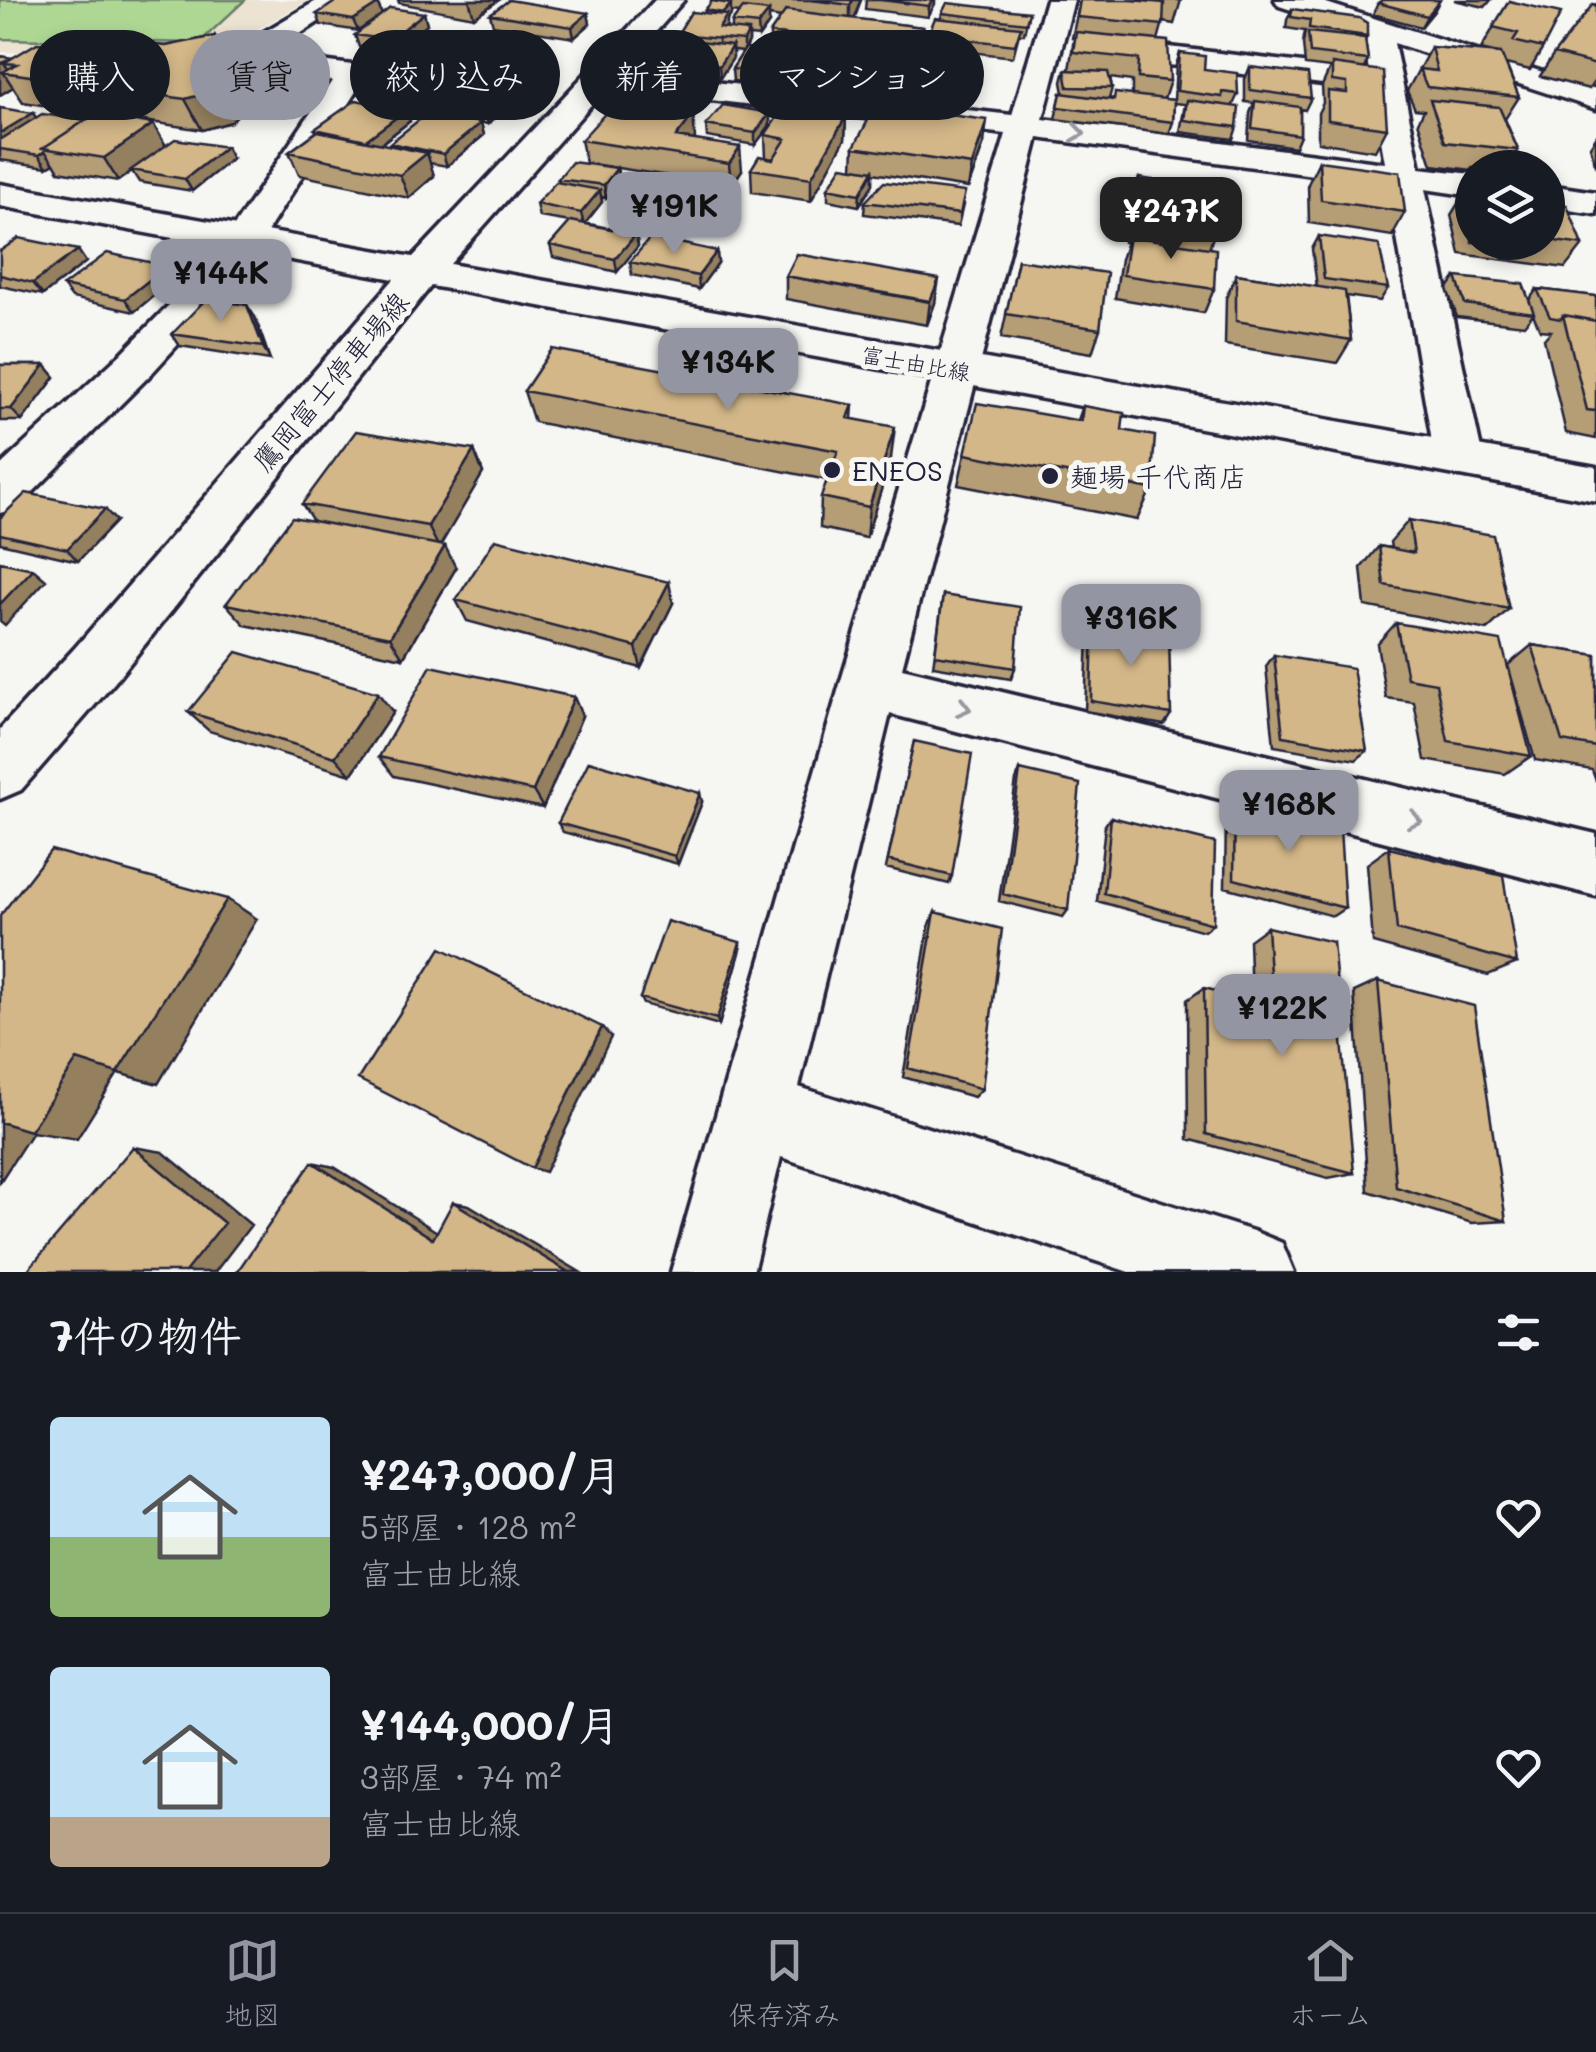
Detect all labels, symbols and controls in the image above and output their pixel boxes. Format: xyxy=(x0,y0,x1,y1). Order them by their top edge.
chip: 購入 xyxy=(30,30,170,120)
chip: 賃貸 xyxy=(190,30,330,120)
chip: 絞り込み xyxy=(350,30,560,120)
chip: 新着 xyxy=(580,30,720,120)
chip: マンション xyxy=(740,30,984,120)
one-way arrow xyxy=(1070,122,1086,143)
map controls xyxy=(1455,150,1565,260)
button: layers xyxy=(1455,150,1565,260)
pin: ¥191K xyxy=(604,172,744,257)
pin: ¥247K xyxy=(1101,177,1241,262)
text: ¥191K xyxy=(629,183,719,225)
text: ¥247K xyxy=(1122,188,1220,230)
pin: ¥144K xyxy=(151,239,291,324)
text: ¥144K xyxy=(173,250,269,292)
street label: 鷹岡富士停車場線 xyxy=(244,284,416,478)
pin: ¥134K xyxy=(658,328,798,413)
text: ¥134K xyxy=(680,339,776,381)
street label: 富士由比線 xyxy=(859,339,973,387)
place label: ENEOS xyxy=(852,452,943,488)
place label: 麺場 千代商店 xyxy=(1070,458,1247,494)
marker: ENEOS xyxy=(821,459,843,481)
marker: 麺場 千代商店 xyxy=(1039,465,1061,487)
pin: ¥316K xyxy=(1061,584,1201,669)
text: ¥316K xyxy=(1084,595,1178,637)
one-way arrow xyxy=(955,696,972,717)
pin: ¥168K xyxy=(1219,770,1359,855)
text: ¥168K xyxy=(1241,781,1337,823)
one-way arrow xyxy=(1406,808,1423,829)
pin: ¥122K xyxy=(1212,974,1352,1059)
text: ¥122K xyxy=(1236,985,1328,1027)
icon: filters xyxy=(1491,1305,1546,1360)
text: 7件の物件 xyxy=(50,1307,241,1362)
text: ¥247,000/月 xyxy=(360,1446,621,1501)
icon: home xyxy=(130,1457,250,1577)
icon: heart xyxy=(1491,1490,1546,1545)
text: 5部屋 · 128 m² xyxy=(360,1505,576,1547)
text: 富士由比線 xyxy=(360,1551,520,1593)
text: ¥144,000/月 xyxy=(360,1696,620,1751)
icon: home xyxy=(130,1707,250,1827)
icon: heart xyxy=(1491,1740,1546,1795)
text: 3部屋 · 74 m² xyxy=(360,1755,562,1797)
text: 富士由比線 xyxy=(360,1801,520,1843)
tab: 地図 xyxy=(224,1933,280,2033)
tab: 保存済み xyxy=(729,1933,841,2033)
tab: ホーム xyxy=(1289,1933,1372,2033)

